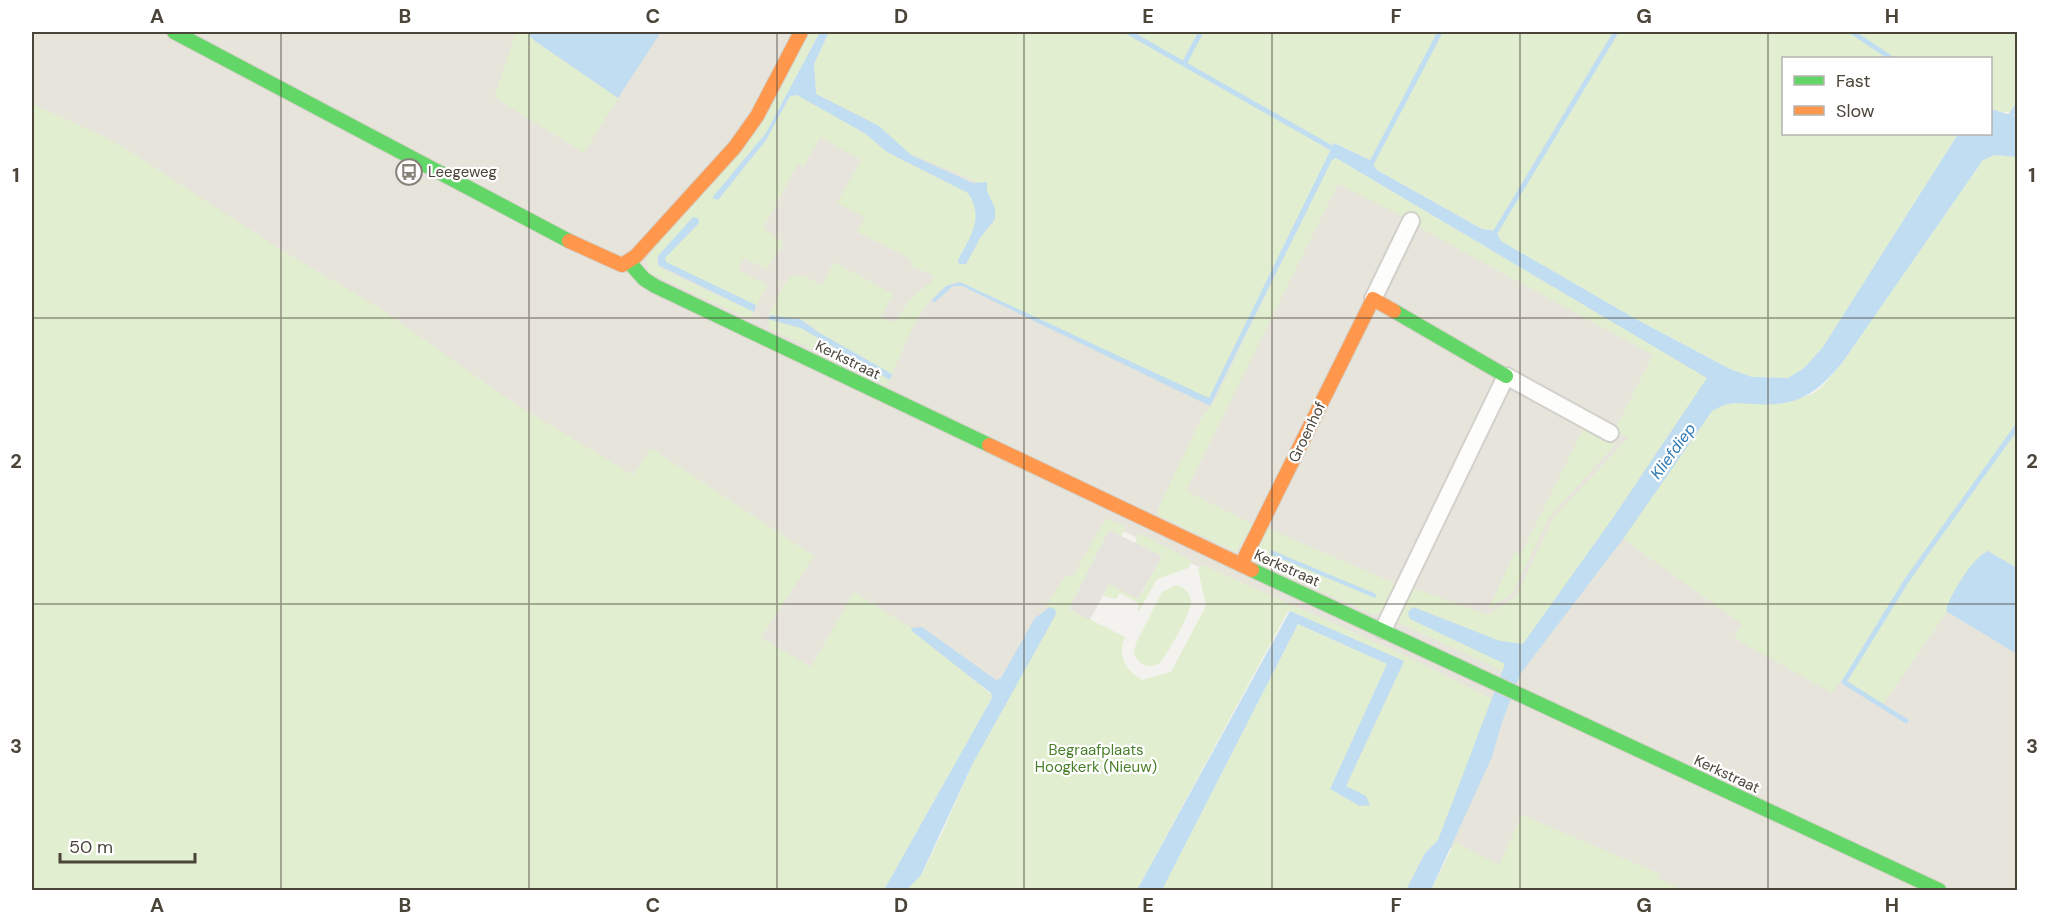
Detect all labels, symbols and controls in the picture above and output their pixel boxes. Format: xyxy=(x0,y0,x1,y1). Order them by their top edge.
text: A xyxy=(150,3,164,29)
text: B xyxy=(399,3,411,29)
text: C xyxy=(646,3,660,29)
text: D xyxy=(894,3,908,29)
text: E xyxy=(1142,3,1154,29)
text: F xyxy=(1390,3,1402,29)
text: G xyxy=(1636,3,1652,29)
text: H xyxy=(1885,3,1899,29)
legend xyxy=(1782,57,1992,135)
text: Fast xyxy=(1836,69,1871,93)
text: Slow xyxy=(1836,99,1875,123)
bus stop icon: Leegeweg xyxy=(394,157,424,187)
text: 1 xyxy=(12,162,20,188)
place label: Leegeweg xyxy=(428,162,497,182)
text: 1 xyxy=(2028,162,2036,188)
street label: Kerkstraat xyxy=(812,336,884,384)
street label: Groenhof xyxy=(1284,398,1330,466)
water label: Kliefdiep xyxy=(1646,419,1700,483)
text: 2 xyxy=(10,448,22,474)
text: 2 xyxy=(2026,448,2038,474)
street label: Kerkstraat xyxy=(1251,545,1323,591)
text: 3 xyxy=(10,733,22,759)
text: 3 xyxy=(2026,733,2038,759)
park label: Begraafplaats Hoogkerk (Nieuw) xyxy=(1035,740,1157,777)
street label: Kerkstraat xyxy=(1691,750,1763,798)
scale bar xyxy=(60,826,195,864)
text: 50 m xyxy=(69,835,113,859)
text: A xyxy=(150,892,164,918)
text: B xyxy=(399,892,411,918)
text: C xyxy=(646,892,660,918)
text: D xyxy=(894,892,908,918)
text: E xyxy=(1142,892,1154,918)
text: F xyxy=(1390,892,1402,918)
text: G xyxy=(1636,892,1652,918)
text: H xyxy=(1885,892,1899,918)

